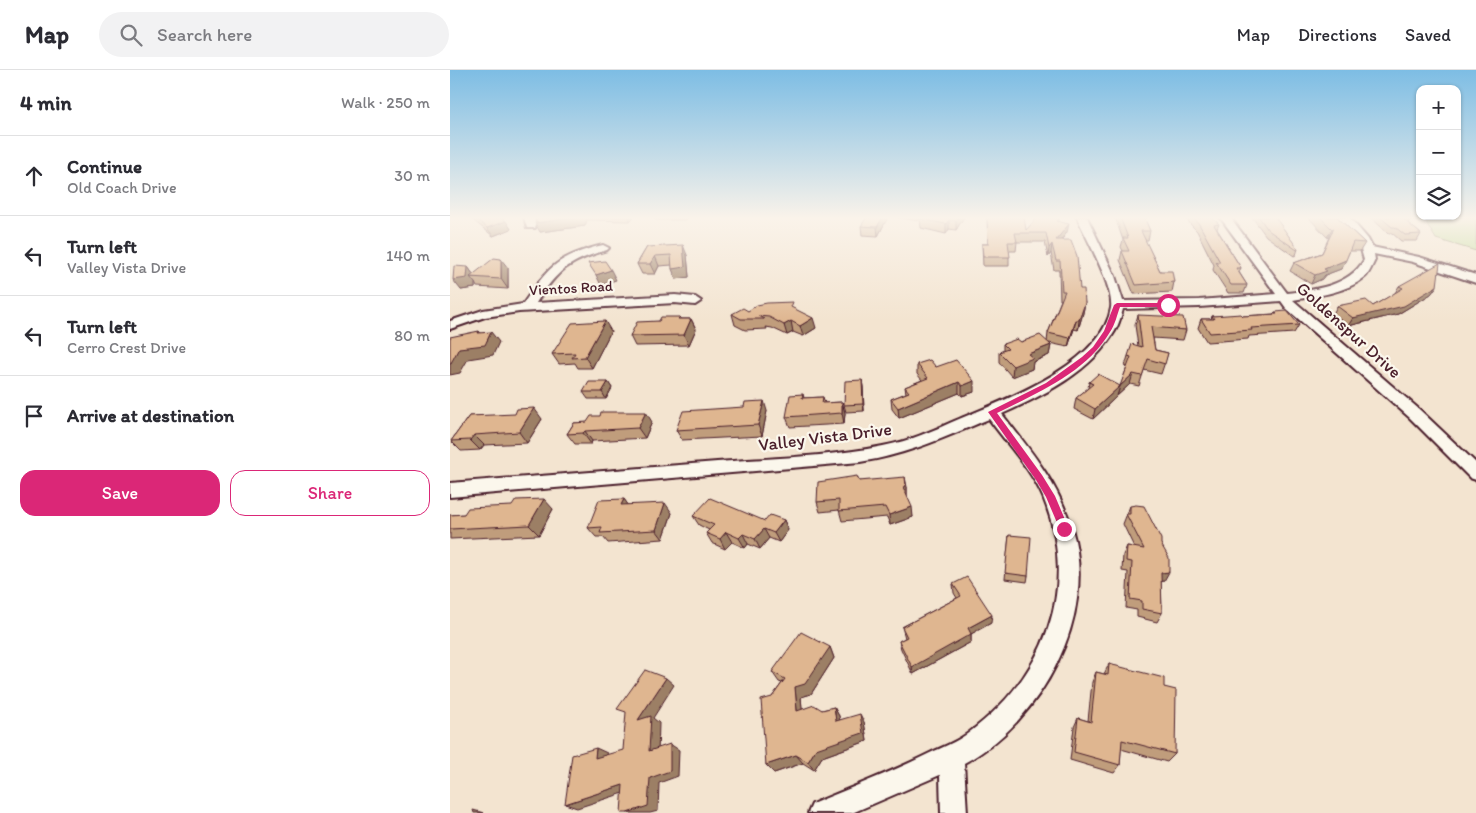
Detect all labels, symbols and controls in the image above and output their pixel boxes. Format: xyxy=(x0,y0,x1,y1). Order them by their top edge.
search box xyxy=(99,12,449,57)
text: Map xyxy=(25,20,69,49)
icon: search xyxy=(117,21,145,49)
text: Search here xyxy=(157,23,252,46)
text: Map xyxy=(1237,24,1270,46)
text: Directions xyxy=(1298,24,1377,46)
text: Saved xyxy=(1405,24,1451,46)
map controls xyxy=(1416,85,1461,220)
button: + xyxy=(1416,85,1461,130)
text: 4 min xyxy=(20,90,72,115)
text: Walk · 250 m xyxy=(341,93,430,112)
button: − xyxy=(1416,130,1461,175)
text: Continue xyxy=(67,155,142,178)
icon: ahead xyxy=(20,162,48,190)
text: 30 m xyxy=(394,166,430,185)
button: layers xyxy=(1416,175,1461,220)
text: Old Coach Drive xyxy=(67,178,177,197)
text: Turn left xyxy=(67,235,137,258)
icon: left xyxy=(20,242,48,270)
text: 140 m xyxy=(386,246,430,265)
text: Valley Vista Drive xyxy=(67,258,186,277)
street label: Vientos Road xyxy=(529,277,614,299)
street label: Goldenspur Drive xyxy=(1292,277,1406,383)
route start xyxy=(1157,294,1180,317)
text: Turn left xyxy=(67,315,137,338)
icon: left xyxy=(20,322,48,350)
text: 80 m xyxy=(394,326,430,345)
text: Cerro Crest Drive xyxy=(67,338,186,357)
icon: arrive xyxy=(20,402,48,430)
text: Arrive at destination xyxy=(67,404,234,427)
street label: Valley Vista Drive xyxy=(757,418,893,456)
button: Save xyxy=(20,470,220,516)
button: Share xyxy=(230,470,430,516)
route end xyxy=(1053,518,1076,541)

